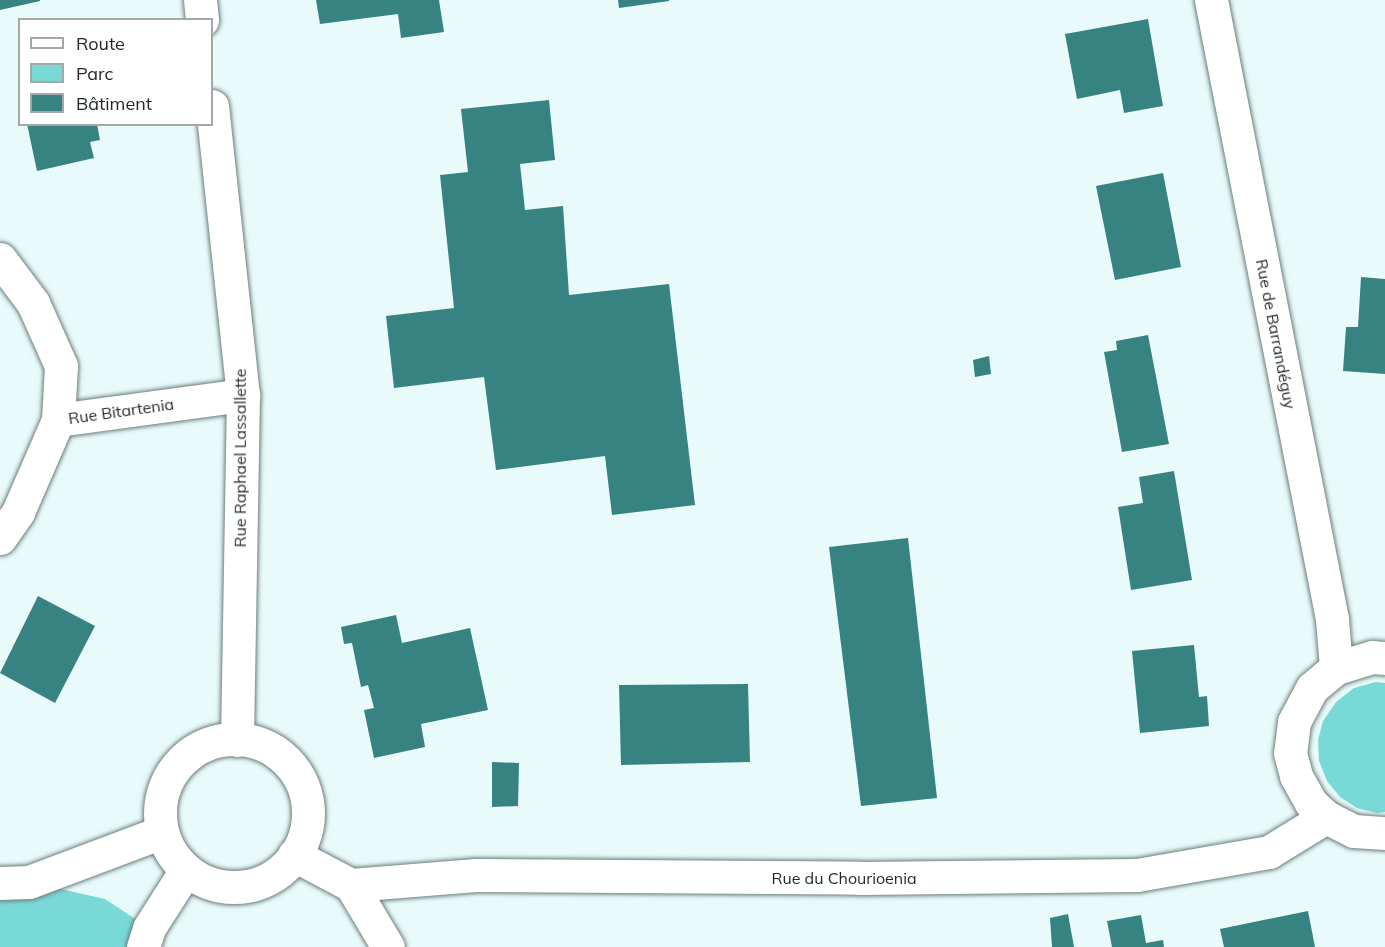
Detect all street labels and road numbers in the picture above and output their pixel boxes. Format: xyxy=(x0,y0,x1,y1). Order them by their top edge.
street label: Rue de Barrandéguy xyxy=(1252,257,1300,411)
street label: Rue Raphael Lassallette xyxy=(230,369,250,547)
street label: Rue Bitartenia xyxy=(67,394,175,428)
street label: Rue du Chourioenia xyxy=(771,868,917,888)

